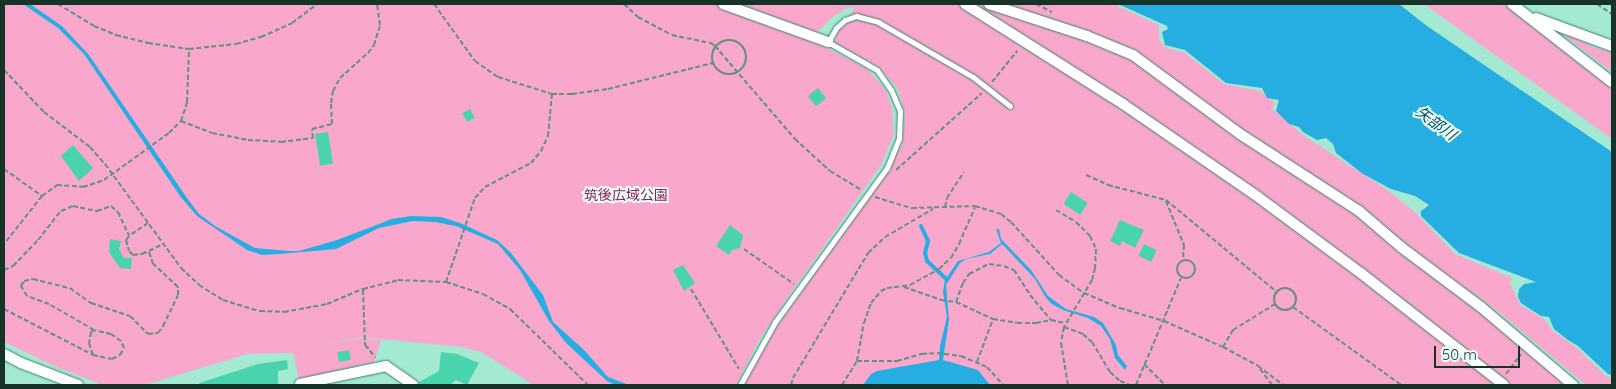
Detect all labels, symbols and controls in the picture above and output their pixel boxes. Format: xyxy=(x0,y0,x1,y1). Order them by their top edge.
water label: 矢部川 xyxy=(1413,102,1459,144)
park label: 筑後広域公園 xyxy=(584,187,668,203)
scale bar xyxy=(1436,336,1522,368)
text: 50 m xyxy=(1442,345,1477,364)

